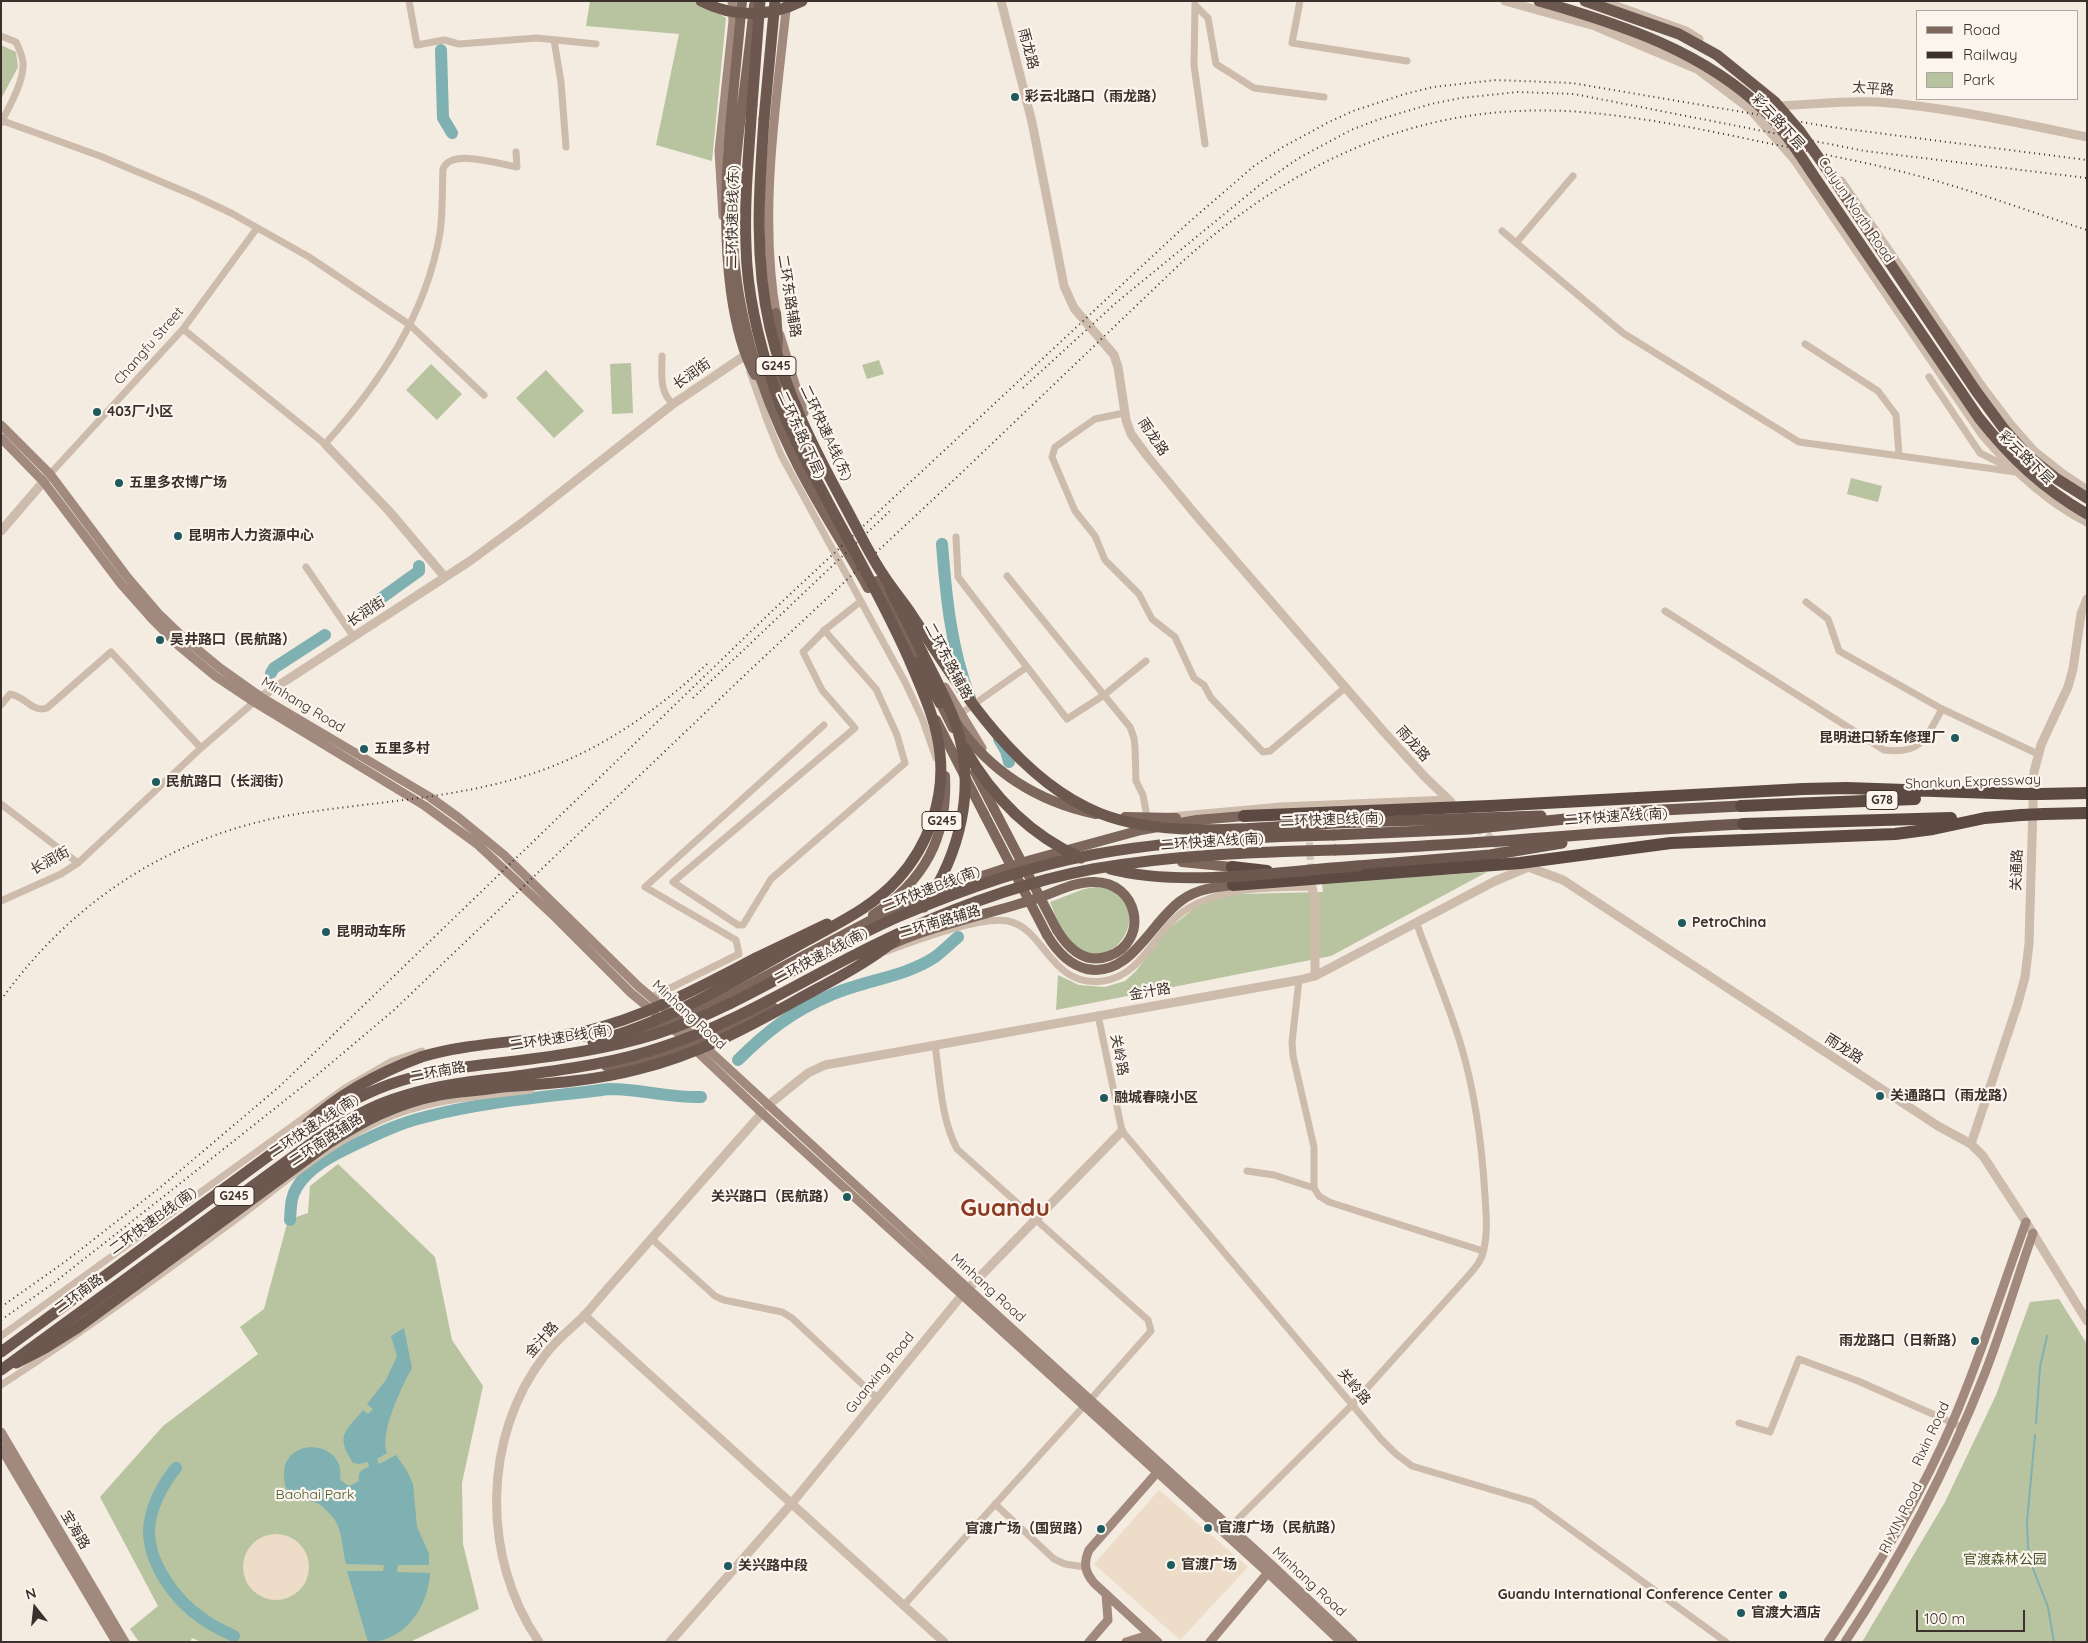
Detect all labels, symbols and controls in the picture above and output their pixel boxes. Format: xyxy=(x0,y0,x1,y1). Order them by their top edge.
legend xyxy=(1916,10,2078,100)
text: Road xyxy=(1963,20,2000,39)
street label: 雨龙路 xyxy=(1014,27,1042,71)
text: Railway xyxy=(1963,45,2018,64)
text: Park xyxy=(1963,70,1995,89)
street label: 太平路 xyxy=(1851,79,1895,99)
place label: 彩云北路口（雨龙路） xyxy=(1025,89,1165,105)
marker: 彩云北路口（雨龙路） xyxy=(1009,91,1021,103)
street label: 彩云路下层 xyxy=(1748,91,1808,153)
street label: Caiyun North Road xyxy=(1814,154,1898,266)
street label: 二环快速B线(东) xyxy=(724,165,742,269)
street label: 二环东路辅路 xyxy=(774,253,804,339)
street label: Changfu Street xyxy=(111,304,187,388)
street label: 长润街 xyxy=(670,355,714,393)
road number: G245 xyxy=(756,356,796,376)
street label: 二环快速A线(东) xyxy=(797,383,855,483)
street label: 二环东路(下层) xyxy=(773,389,829,481)
place label: 403厂小区 xyxy=(107,404,173,420)
marker: 403厂小区 xyxy=(91,406,103,418)
street label: 雨龙路 xyxy=(1134,415,1172,459)
street label: 彩云路下层 xyxy=(1995,428,2057,488)
place label: 五里多农博广场 xyxy=(129,475,227,491)
marker: 五里多农博广场 xyxy=(113,477,125,489)
place label: 昆明市人力资源中心 xyxy=(188,528,314,544)
marker: 昆明市人力资源中心 xyxy=(172,530,184,542)
street label: 长润街 xyxy=(344,594,388,630)
street label: 二环东路辅路 xyxy=(921,620,975,702)
place label: 吴井路口（民航路） xyxy=(170,632,296,648)
marker: 吴井路口（民航路） xyxy=(154,634,166,646)
street label: Minhang Road xyxy=(258,673,348,737)
street label: 雨龙路 xyxy=(1393,723,1433,765)
place label: 昆明进口轿车修理厂 xyxy=(1819,730,1945,746)
marker: 昆明进口轿车修理厂 xyxy=(1949,732,1961,744)
place label: 五里多村 xyxy=(374,741,430,757)
marker: 五里多村 xyxy=(358,743,370,755)
street label: Shankun Expressway xyxy=(1905,771,2041,793)
place label: 民航路口（长润街） xyxy=(166,774,292,790)
marker: 民航路口（长润街） xyxy=(150,776,162,788)
road number: G78 xyxy=(1866,790,1898,810)
street label: 二环快速A线(南) xyxy=(1564,805,1668,829)
street label: 二环快速B线(南) xyxy=(1280,810,1384,830)
road number: G245 xyxy=(922,811,962,830)
street label: 二环快速A线(南) xyxy=(1160,830,1264,854)
street label: 长润街 xyxy=(28,843,72,879)
street label: 关通路 xyxy=(2008,849,2026,891)
street label: 二环快速B线(南) xyxy=(880,863,982,915)
street label: 二环南路辅路 xyxy=(897,902,983,942)
place label: PetroChina xyxy=(1692,915,1766,931)
marker: PetroChina xyxy=(1676,917,1688,929)
place label: 昆明动车所 xyxy=(336,924,406,940)
street label: 二环快速A线(南) xyxy=(771,924,871,988)
marker: 昆明动车所 xyxy=(320,926,332,938)
street label: Minhang Road xyxy=(649,977,729,1053)
street label: 金汁路 xyxy=(1128,980,1172,1004)
street label: 二环快速B线(南) xyxy=(509,1022,613,1054)
street label: 雨龙路 xyxy=(1822,1031,1866,1067)
street label: 关岭路 xyxy=(1107,1033,1131,1077)
street label: 二环南路 xyxy=(409,1058,467,1086)
place label: 关通路口（雨龙路） xyxy=(1890,1088,2016,1104)
place label: 融城春晓小区 xyxy=(1114,1090,1198,1106)
marker: 关通路口（雨龙路） xyxy=(1874,1090,1886,1102)
street label: 二环快速A线(南) xyxy=(266,1091,362,1161)
marker: 融城春晓小区 xyxy=(1098,1092,1110,1104)
street label: 二环南路辅路 xyxy=(286,1110,366,1170)
street label: 二环快速B线(南) xyxy=(106,1184,200,1258)
road number: G245 xyxy=(214,1186,254,1206)
place label: 关兴路口（民航路） xyxy=(711,1189,837,1205)
marker: 关兴路口（民航路） xyxy=(841,1191,853,1203)
district label: Guandu xyxy=(960,1195,1050,1223)
street label: Minhang Road xyxy=(947,1250,1029,1326)
street label: 二环南路 xyxy=(51,1271,107,1317)
street label: 金汁路 xyxy=(522,1319,562,1361)
street label: Guanxing Road xyxy=(842,1329,918,1417)
place label: 雨龙路口（日新路） xyxy=(1839,1333,1965,1349)
marker: 雨龙路口（日新路） xyxy=(1969,1335,1981,1347)
street label: 关岭路 xyxy=(1334,1366,1374,1408)
street label: Rixin Road xyxy=(1909,1399,1953,1469)
street label: RI XIN Road xyxy=(1876,1480,1926,1556)
park label: Baohai Park xyxy=(276,1487,354,1503)
street label: 宝海路 xyxy=(57,1508,93,1552)
place label: 官渡广场（民航路） xyxy=(1218,1520,1344,1536)
place label: 官渡广场（国贸路） xyxy=(965,1521,1091,1537)
marker: 官渡广场（民航路） xyxy=(1202,1522,1214,1534)
marker: 官渡广场（国贸路） xyxy=(1095,1523,1107,1535)
street label: Minhang Road xyxy=(1269,1544,1349,1620)
park label: 官渡森林公园 xyxy=(1963,1552,2047,1568)
place label: 官渡广场 xyxy=(1181,1557,1237,1573)
place label: 关兴路中段 xyxy=(738,1558,808,1574)
marker: 官渡广场 xyxy=(1165,1559,1177,1571)
marker: 关兴路中段 xyxy=(722,1560,734,1572)
north arrow xyxy=(10,1583,60,1633)
text: N xyxy=(23,1584,38,1604)
place label: Guandu International Conference Center xyxy=(1498,1587,1773,1603)
marker: Guandu International Conference Center xyxy=(1777,1589,1789,1601)
scale bar xyxy=(1918,1600,2027,1632)
place label: 官渡大酒店 xyxy=(1751,1605,1821,1621)
marker: 官渡大酒店 xyxy=(1735,1607,1747,1619)
text: 100 m xyxy=(1924,1609,1965,1628)

